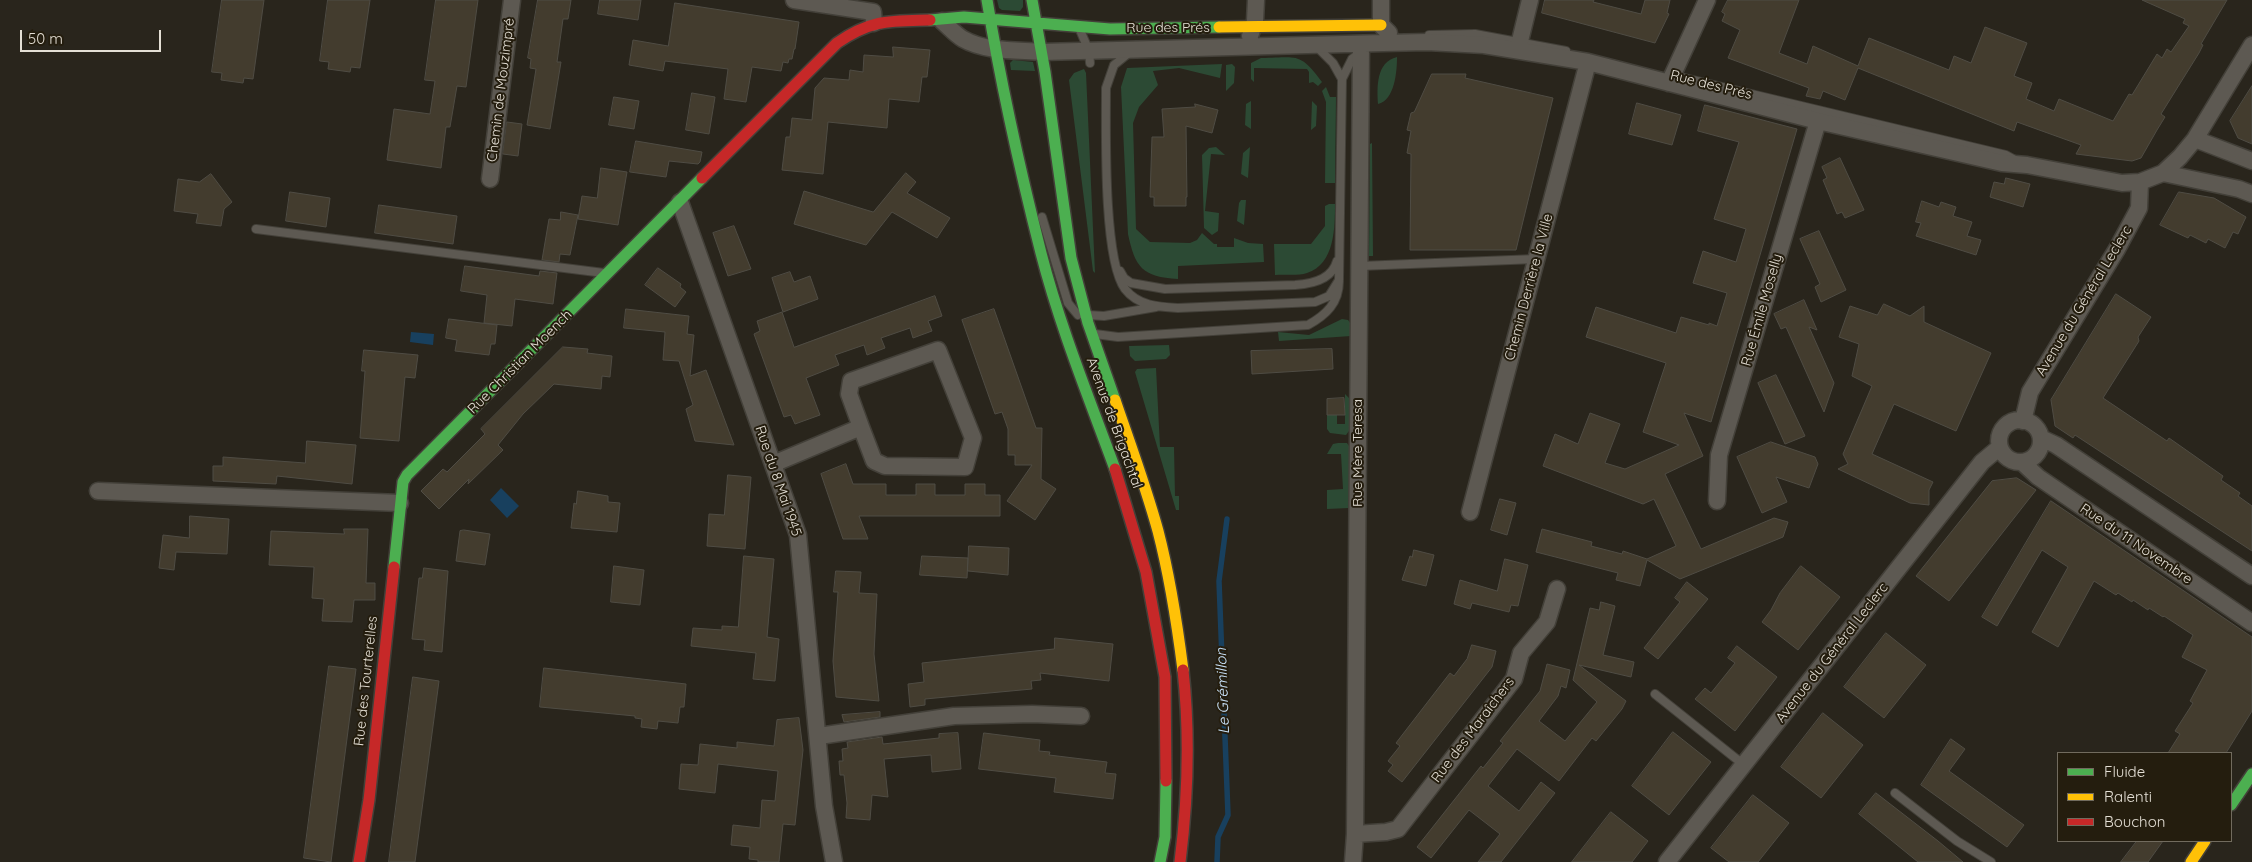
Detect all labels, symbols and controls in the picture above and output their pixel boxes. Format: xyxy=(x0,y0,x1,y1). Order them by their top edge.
street label: Chemin de Mouzimpré xyxy=(484,17,518,163)
scale bar xyxy=(22,20,164,52)
street label: Rue des Prés xyxy=(1126,20,1210,36)
text: 50 m xyxy=(28,29,63,48)
street label: Rue des Prés xyxy=(1668,67,1754,103)
street label: Chemin Derrière la Ville xyxy=(1501,212,1557,362)
street label: Avenue du Général Leclerc xyxy=(2032,223,2136,379)
street label: Rue Émile Moselly xyxy=(1738,252,1786,368)
street label: Rue Christian Moench xyxy=(464,306,576,418)
street label: Avenue de Brigachtal xyxy=(1082,355,1146,491)
street label: Rue Mère Teresa xyxy=(1350,399,1366,507)
street label: Rue du 8 Mai 1945 xyxy=(751,424,805,538)
street label: Rue du 11 Novembre xyxy=(2077,500,2195,588)
street label: Avenue du Général Leclerc xyxy=(1772,580,1892,726)
street label: Rue des Tourterelles xyxy=(351,615,381,747)
water label: Le Grémillon xyxy=(1213,648,1233,734)
street label: Rue des Maraîchers xyxy=(1428,674,1518,786)
legend xyxy=(2057,752,2232,842)
text: Fluide xyxy=(2104,762,2145,781)
text: Ralenti xyxy=(2104,787,2152,806)
text: Bouchon xyxy=(2104,812,2165,831)

